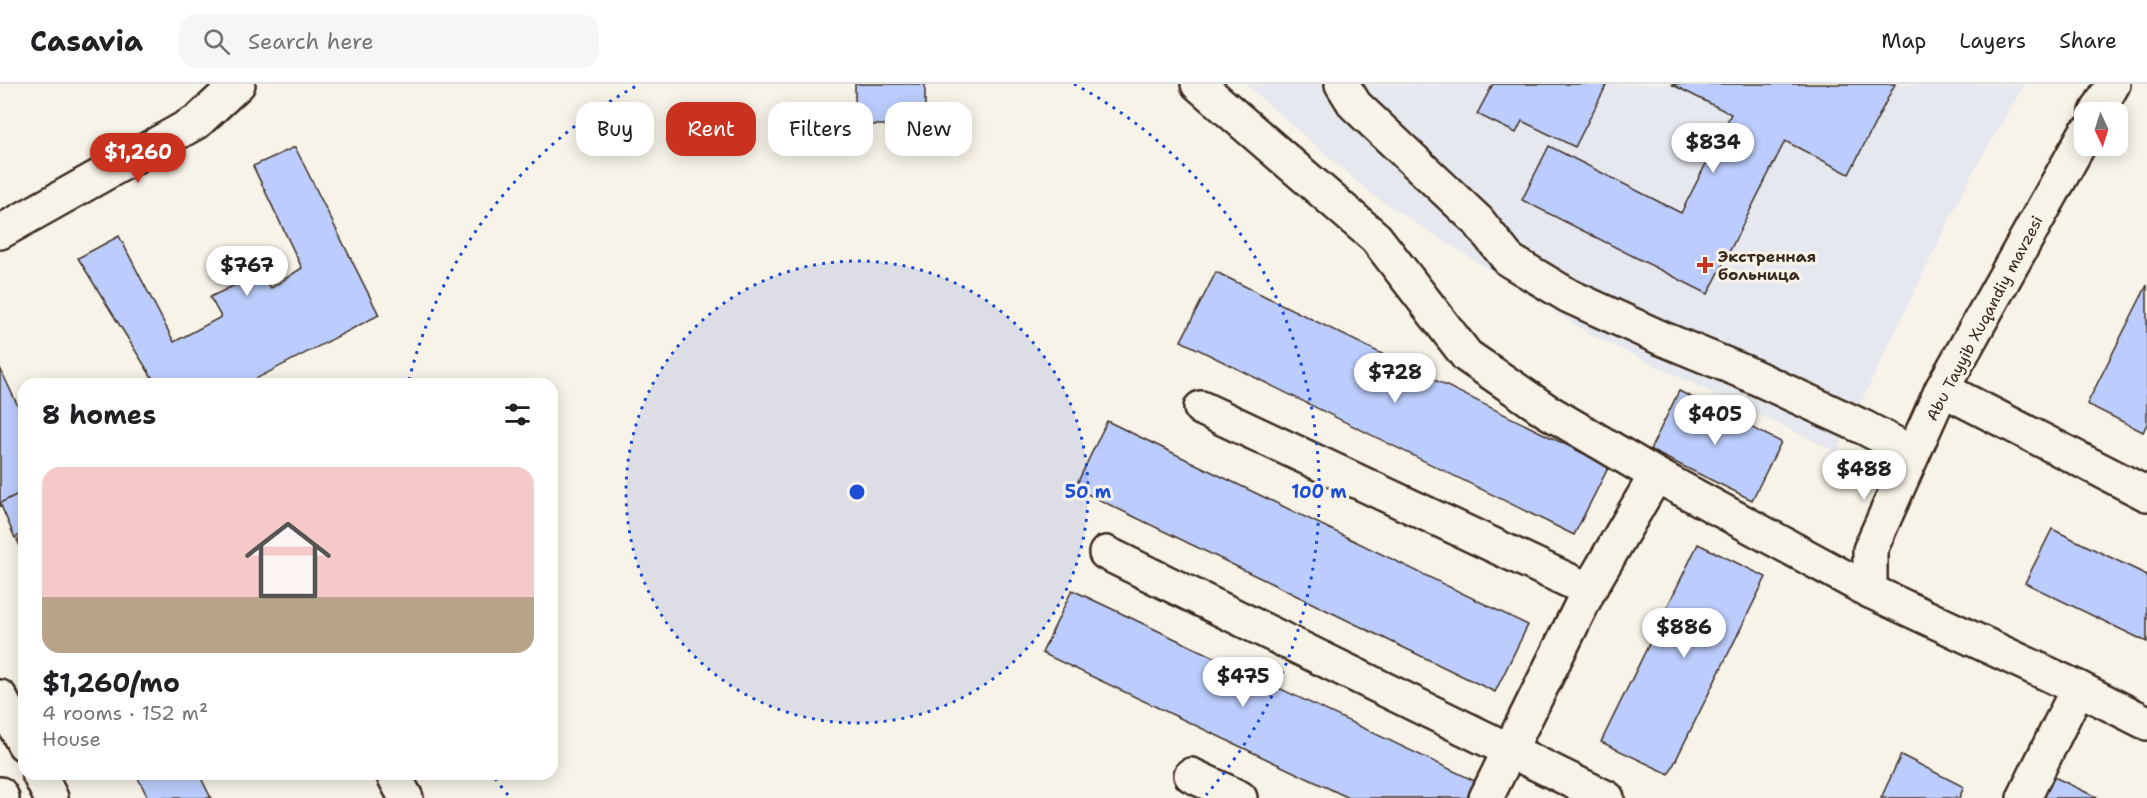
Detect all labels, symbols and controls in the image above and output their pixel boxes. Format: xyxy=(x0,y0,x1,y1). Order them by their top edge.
search box xyxy=(179,14,599,68)
text: Casavia xyxy=(30,22,143,60)
icon: search xyxy=(200,25,233,58)
text: Search here xyxy=(248,27,374,56)
text: Map xyxy=(1881,27,1926,55)
text: Layers xyxy=(1959,27,2026,55)
text: Share xyxy=(2059,27,2117,55)
chip: Buy xyxy=(576,102,654,156)
chip: Rent xyxy=(666,102,756,156)
chip: Filters xyxy=(768,102,873,156)
chip: New xyxy=(885,102,972,156)
north arrow xyxy=(2074,102,2128,156)
map controls xyxy=(2074,102,2128,156)
pin: $834 xyxy=(1677,123,1749,174)
text: $834 xyxy=(1685,129,1741,155)
pin: $1,260 xyxy=(89,133,187,184)
text: $1,260 xyxy=(104,139,172,165)
street label: Abu Tayyib Xuqandiy mavzesi xyxy=(1921,212,2048,425)
pin: $767 xyxy=(211,246,283,297)
place label: Экстренная больница xyxy=(1718,246,1816,285)
text: $767 xyxy=(220,252,274,278)
marker: Экстренная больница xyxy=(1696,256,1714,274)
pin: $728 xyxy=(1359,353,1431,404)
text: $728 xyxy=(1368,359,1422,385)
pin: $405 xyxy=(1679,395,1751,446)
text: 8 homes xyxy=(42,397,156,432)
icon: filters xyxy=(501,398,534,431)
text: $405 xyxy=(1688,401,1742,427)
pin: $488 xyxy=(1828,450,1900,501)
text: $488 xyxy=(1836,456,1892,482)
text: 50 m xyxy=(1065,480,1112,504)
text: 100 m xyxy=(1291,480,1347,504)
centre of rings xyxy=(847,482,867,502)
icon: home xyxy=(234,506,342,614)
pin: $886 xyxy=(1648,608,1720,659)
text: $886 xyxy=(1656,614,1712,640)
pin: $475 xyxy=(1207,657,1279,708)
text: $475 xyxy=(1217,663,1269,689)
text: $1,260/mo xyxy=(42,665,180,700)
text: 4 rooms · 152 m² xyxy=(42,700,208,726)
text: House xyxy=(42,726,101,752)

